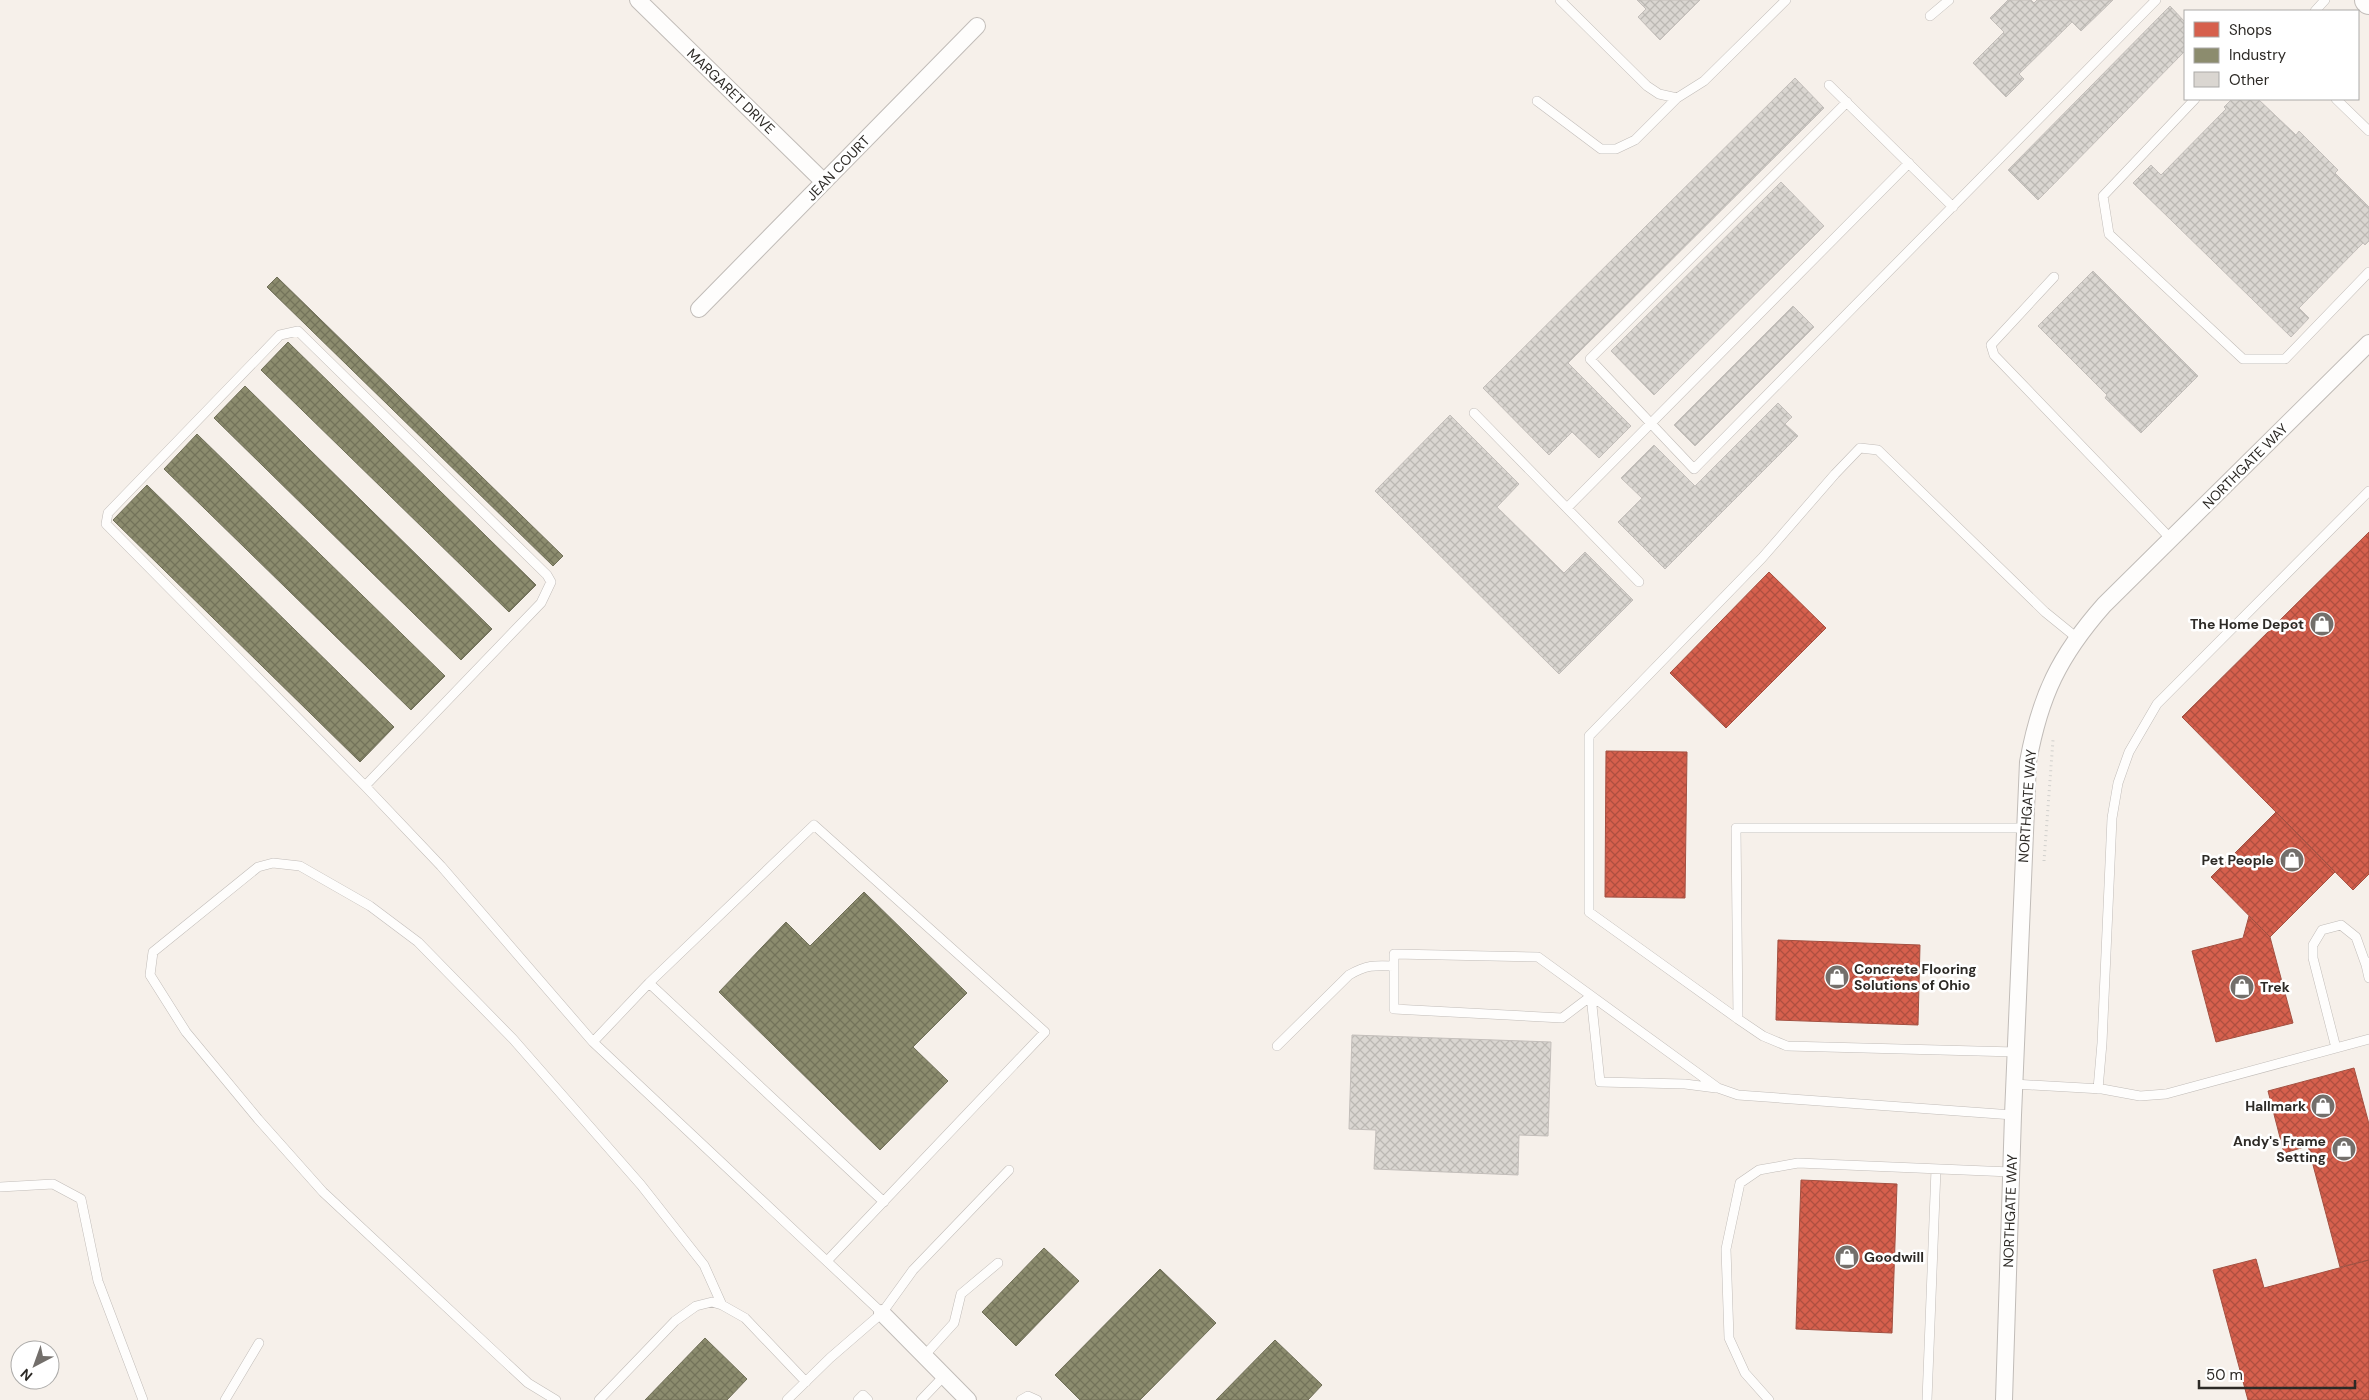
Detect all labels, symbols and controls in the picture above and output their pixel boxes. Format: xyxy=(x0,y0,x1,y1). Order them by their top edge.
legend xyxy=(2184,10,2359,100)
text: Shops xyxy=(2229,20,2272,40)
street label: MARGARET DRIVE xyxy=(683,44,779,138)
text: Industry xyxy=(2229,45,2287,65)
text: Other xyxy=(2229,70,2270,90)
street label: JEAN COURT xyxy=(802,131,874,204)
street label: NORTHGATE WAY xyxy=(2199,420,2291,512)
shop icon: The Home Depot xyxy=(2309,611,2335,637)
place label: The Home Depot xyxy=(2190,615,2304,633)
street label: NORTHGATE WAY xyxy=(2014,749,2040,863)
shop icon: Pet People xyxy=(2279,847,2305,873)
place label: Pet People xyxy=(2202,851,2274,869)
place label: Concrete Flooring Solutions of Ohio xyxy=(1854,960,1977,994)
shop icon: Concrete Flooring Solutions of Ohio xyxy=(1824,964,1850,990)
shop icon: Trek xyxy=(2229,974,2255,1000)
place label: Trek xyxy=(2260,978,2290,996)
shop icon: Hallmark xyxy=(2310,1093,2336,1119)
place label: Hallmark xyxy=(2245,1097,2306,1115)
place label: Andy's Frame Setting xyxy=(2233,1132,2326,1166)
shop icon: Andy's Frame Setting xyxy=(2331,1136,2357,1162)
street label: NORTHGATE WAY xyxy=(1999,1154,2021,1268)
shop icon: Goodwill xyxy=(1834,1244,1860,1270)
place label: Goodwill xyxy=(1864,1248,1924,1266)
north arrow xyxy=(10,1340,60,1390)
scale bar xyxy=(2199,1358,2355,1390)
text: N xyxy=(17,1365,36,1385)
text: 50 m xyxy=(2206,1365,2243,1385)

